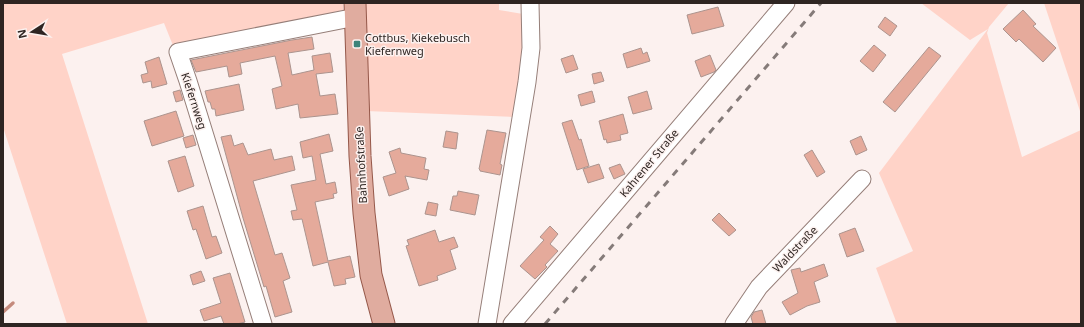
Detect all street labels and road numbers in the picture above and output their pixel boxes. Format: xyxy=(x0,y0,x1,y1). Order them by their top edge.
street label: Kiefernweg xyxy=(178,71,211,131)
street label: Bahnhofstraße xyxy=(351,126,370,204)
street label: Kahrener Straße xyxy=(616,126,681,200)
street label: Waldstraße xyxy=(769,222,820,275)

